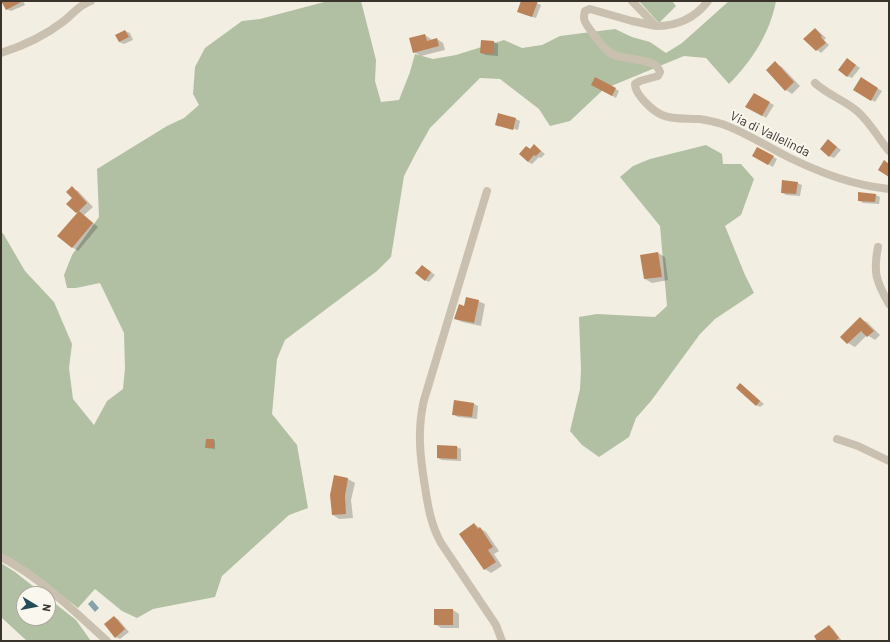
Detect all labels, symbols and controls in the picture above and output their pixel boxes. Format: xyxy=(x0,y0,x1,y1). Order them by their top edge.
street label: Via di Vallelinda xyxy=(728,108,812,160)
north arrow xyxy=(16,586,56,626)
text: N xyxy=(40,603,54,613)

